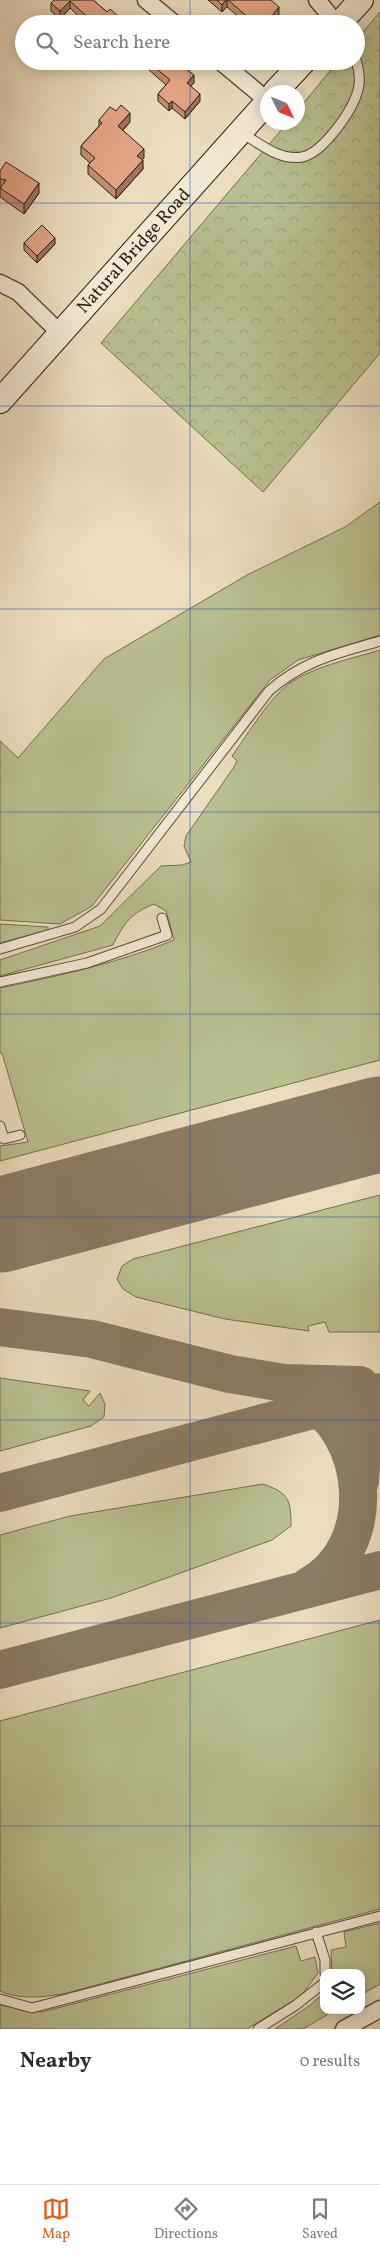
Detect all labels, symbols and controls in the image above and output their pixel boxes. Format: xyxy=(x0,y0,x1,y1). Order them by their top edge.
search box xyxy=(15,15,365,70)
icon: search xyxy=(33,29,61,57)
text: Search here xyxy=(73,30,170,56)
north arrow xyxy=(260,85,305,130)
street label: Natural Bridge Road xyxy=(71,183,197,319)
map controls xyxy=(320,1969,365,2014)
button: layers xyxy=(320,1969,365,2014)
text: Nearby xyxy=(20,2047,91,2076)
text: 0 results xyxy=(300,2051,360,2073)
tab: Map xyxy=(42,2195,70,2244)
tab: Directions xyxy=(154,2195,218,2244)
tab: Saved xyxy=(302,2195,338,2244)

